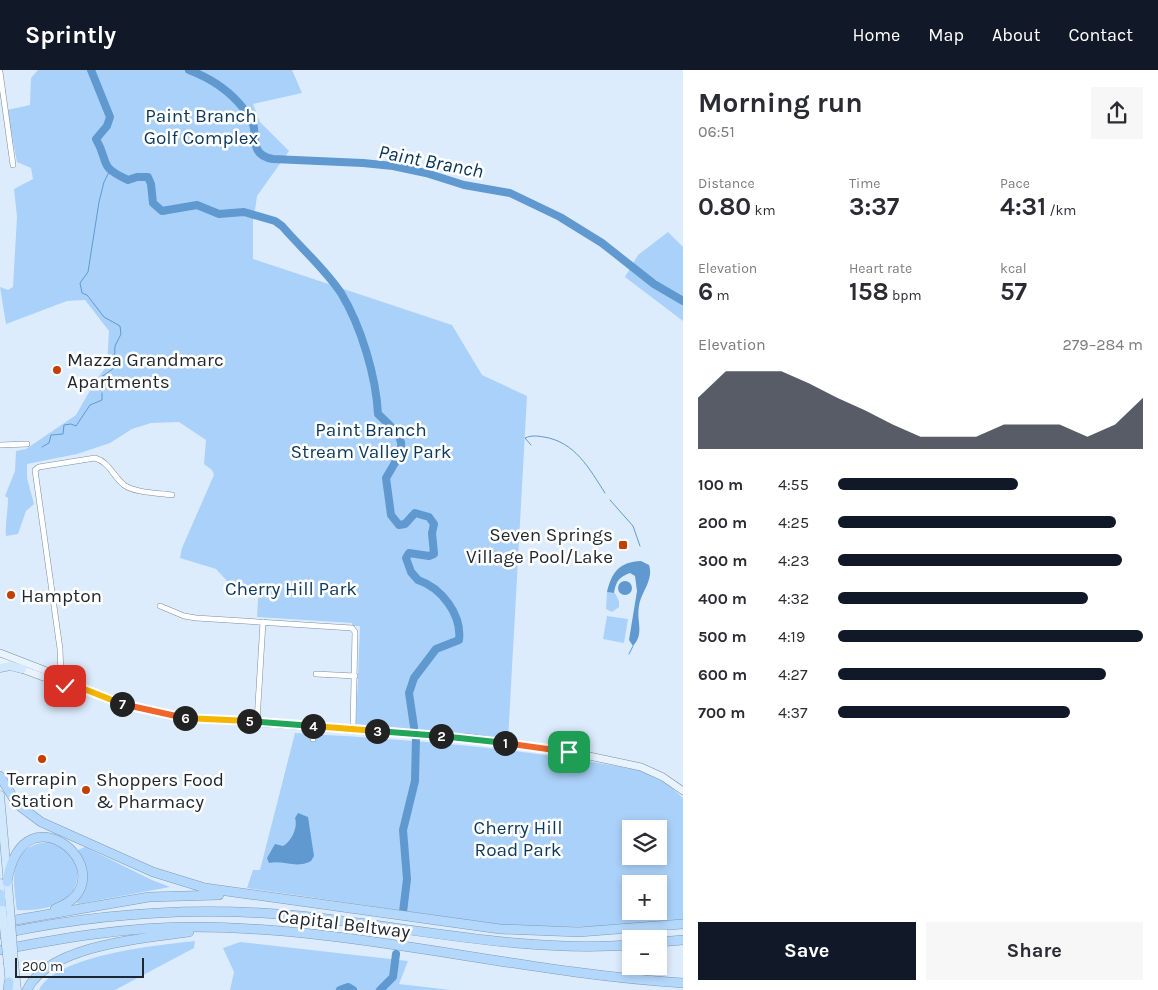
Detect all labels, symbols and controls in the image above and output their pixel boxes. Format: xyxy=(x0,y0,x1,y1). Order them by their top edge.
text: Sprintly xyxy=(25,21,116,49)
text: Home xyxy=(852,24,900,46)
text: Map xyxy=(928,24,964,46)
text: About xyxy=(992,24,1041,46)
text: Contact xyxy=(1069,24,1133,46)
text: Morning run xyxy=(698,86,863,119)
button: share xyxy=(1091,87,1143,139)
park label: Paint Branch Golf Complex xyxy=(144,105,259,149)
text: 06:51 xyxy=(698,122,735,141)
water label: Paint Branch xyxy=(376,140,485,183)
text: Distance xyxy=(698,175,755,192)
text: Time xyxy=(849,175,880,192)
text: Pace xyxy=(1000,175,1030,192)
text: 0.80 xyxy=(698,192,751,221)
text: 3:37 xyxy=(849,192,899,221)
text: 4:31 xyxy=(1000,192,1046,221)
text: km xyxy=(751,202,775,219)
text: /km xyxy=(1046,202,1076,219)
text: Elevation xyxy=(698,260,757,277)
text: Heart rate xyxy=(849,260,912,277)
text: kcal xyxy=(1000,260,1027,277)
text: 6 xyxy=(698,277,713,306)
text: 158 xyxy=(849,277,889,306)
text: 57 xyxy=(1000,277,1027,306)
text: m xyxy=(713,287,730,304)
text: bpm xyxy=(889,287,922,304)
text: Elevation xyxy=(698,335,766,354)
text: 279–284 m xyxy=(1063,335,1143,354)
place label: Mazza Grandmarc Apartments xyxy=(67,349,224,393)
marker: Mazza Grandmarc Apartments xyxy=(51,364,63,376)
park label: Paint Branch Stream Valley Park xyxy=(291,419,452,463)
text: 100 m xyxy=(698,475,743,494)
text: 4:55 xyxy=(778,475,809,494)
text: 200 m xyxy=(698,513,747,532)
text: 4:25 xyxy=(778,513,809,532)
place label: Seven Springs Village Pool/Lake xyxy=(466,524,613,568)
marker: Seven Springs Village Pool/Lake xyxy=(617,539,629,551)
text: 300 m xyxy=(698,551,747,570)
text: 4:23 xyxy=(778,551,809,570)
park label: Cherry Hill Park xyxy=(225,578,357,600)
place label: Hampton xyxy=(21,585,102,607)
marker: Hampton xyxy=(5,589,17,601)
text: 400 m xyxy=(698,589,747,608)
text: 4:32 xyxy=(778,589,809,608)
text: 500 m xyxy=(698,627,747,646)
text: 4:19 xyxy=(778,627,805,646)
pin xyxy=(44,665,86,707)
text: 600 m xyxy=(698,665,747,684)
text: 4:27 xyxy=(778,665,807,684)
icon: check xyxy=(51,672,79,700)
pin: 7 xyxy=(110,692,134,716)
text: 7 xyxy=(119,696,126,713)
text: 700 m xyxy=(698,703,745,722)
text: 4:37 xyxy=(778,703,808,722)
pin: 6 xyxy=(172,706,198,730)
pin: 5 xyxy=(236,708,262,734)
text: 6 xyxy=(181,710,190,727)
text: 5 xyxy=(245,713,254,730)
pin: 4 xyxy=(300,714,326,738)
text: 4 xyxy=(309,718,318,735)
pin: 3 xyxy=(364,718,390,744)
text: 3 xyxy=(373,723,382,740)
pin: 2 xyxy=(428,724,454,748)
text: 2 xyxy=(437,728,446,745)
pin: 1 xyxy=(492,730,518,756)
pin xyxy=(548,731,590,773)
text: 1 xyxy=(503,735,508,752)
icon: arrive xyxy=(555,738,583,766)
marker: Terrapin Station xyxy=(36,753,48,765)
place label: Terrapin Station xyxy=(7,768,77,812)
place label: Shoppers Food & Pharmacy xyxy=(96,769,224,813)
marker: Shoppers Food & Pharmacy xyxy=(80,784,92,796)
park label: Cherry Hill Road Park xyxy=(474,817,562,861)
map controls xyxy=(622,820,667,975)
button: layers xyxy=(622,820,667,865)
button: + xyxy=(622,875,667,920)
street label: Capital Beltway xyxy=(276,905,412,943)
button: Save xyxy=(698,922,916,980)
button: Share xyxy=(926,922,1143,980)
button: − xyxy=(622,930,667,975)
scale bar xyxy=(15,955,144,978)
text: 200 m xyxy=(22,958,63,975)

